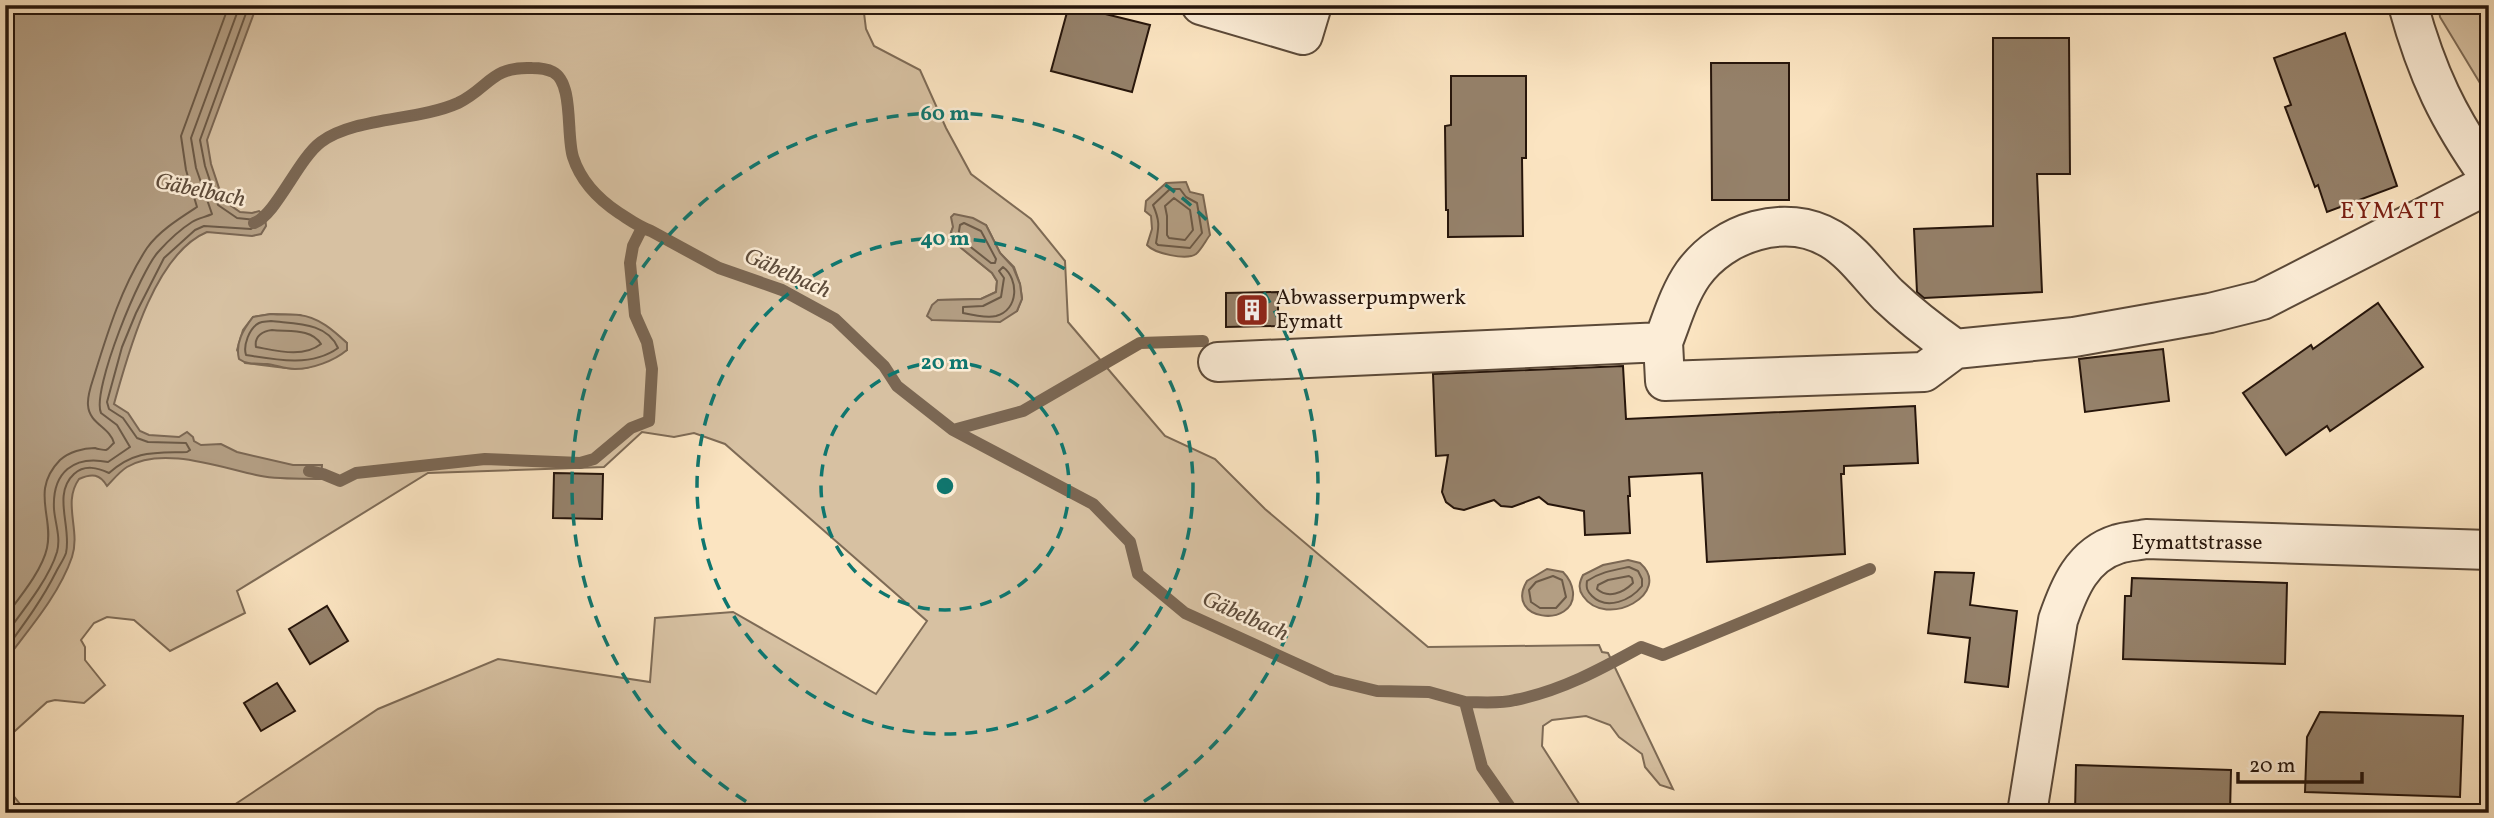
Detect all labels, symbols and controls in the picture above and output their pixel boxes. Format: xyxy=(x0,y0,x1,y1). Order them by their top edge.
text: 60 m xyxy=(921,100,969,129)
water label: Gäbelbach xyxy=(152,166,248,216)
district label: EYMATT xyxy=(2340,195,2446,229)
text: 40 m xyxy=(920,225,970,254)
water label: Gäbelbach xyxy=(739,241,835,307)
place label: Abwasserpumpwerk Eymatt xyxy=(1276,284,1467,337)
building icon: Abwasserpumpwerk Eymatt xyxy=(1233,291,1271,329)
text: 20 m xyxy=(921,349,969,378)
centre of rings xyxy=(933,474,957,498)
street label: Eymattstrasse xyxy=(2132,529,2262,558)
water label: Gäbelbach xyxy=(1197,584,1293,650)
scale bar xyxy=(2238,741,2363,785)
text: 20 m xyxy=(2249,752,2295,781)

